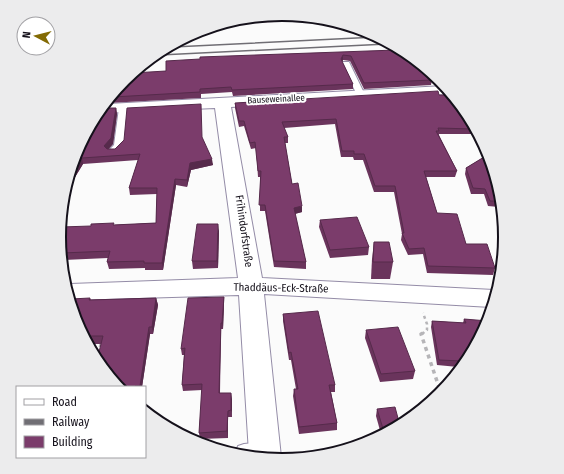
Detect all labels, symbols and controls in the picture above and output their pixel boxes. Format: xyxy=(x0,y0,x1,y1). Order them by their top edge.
north arrow xyxy=(16,16,56,56)
text: N xyxy=(20,31,33,39)
street label: Bauseweinallee xyxy=(247,92,306,106)
street label: Frihindorfstraße xyxy=(232,194,256,268)
street label: Thaddäus-Eck-Straße xyxy=(233,281,329,295)
legend xyxy=(16,386,146,458)
text: Road xyxy=(52,395,77,409)
text: Railway xyxy=(52,415,90,429)
text: Building xyxy=(52,435,93,449)

